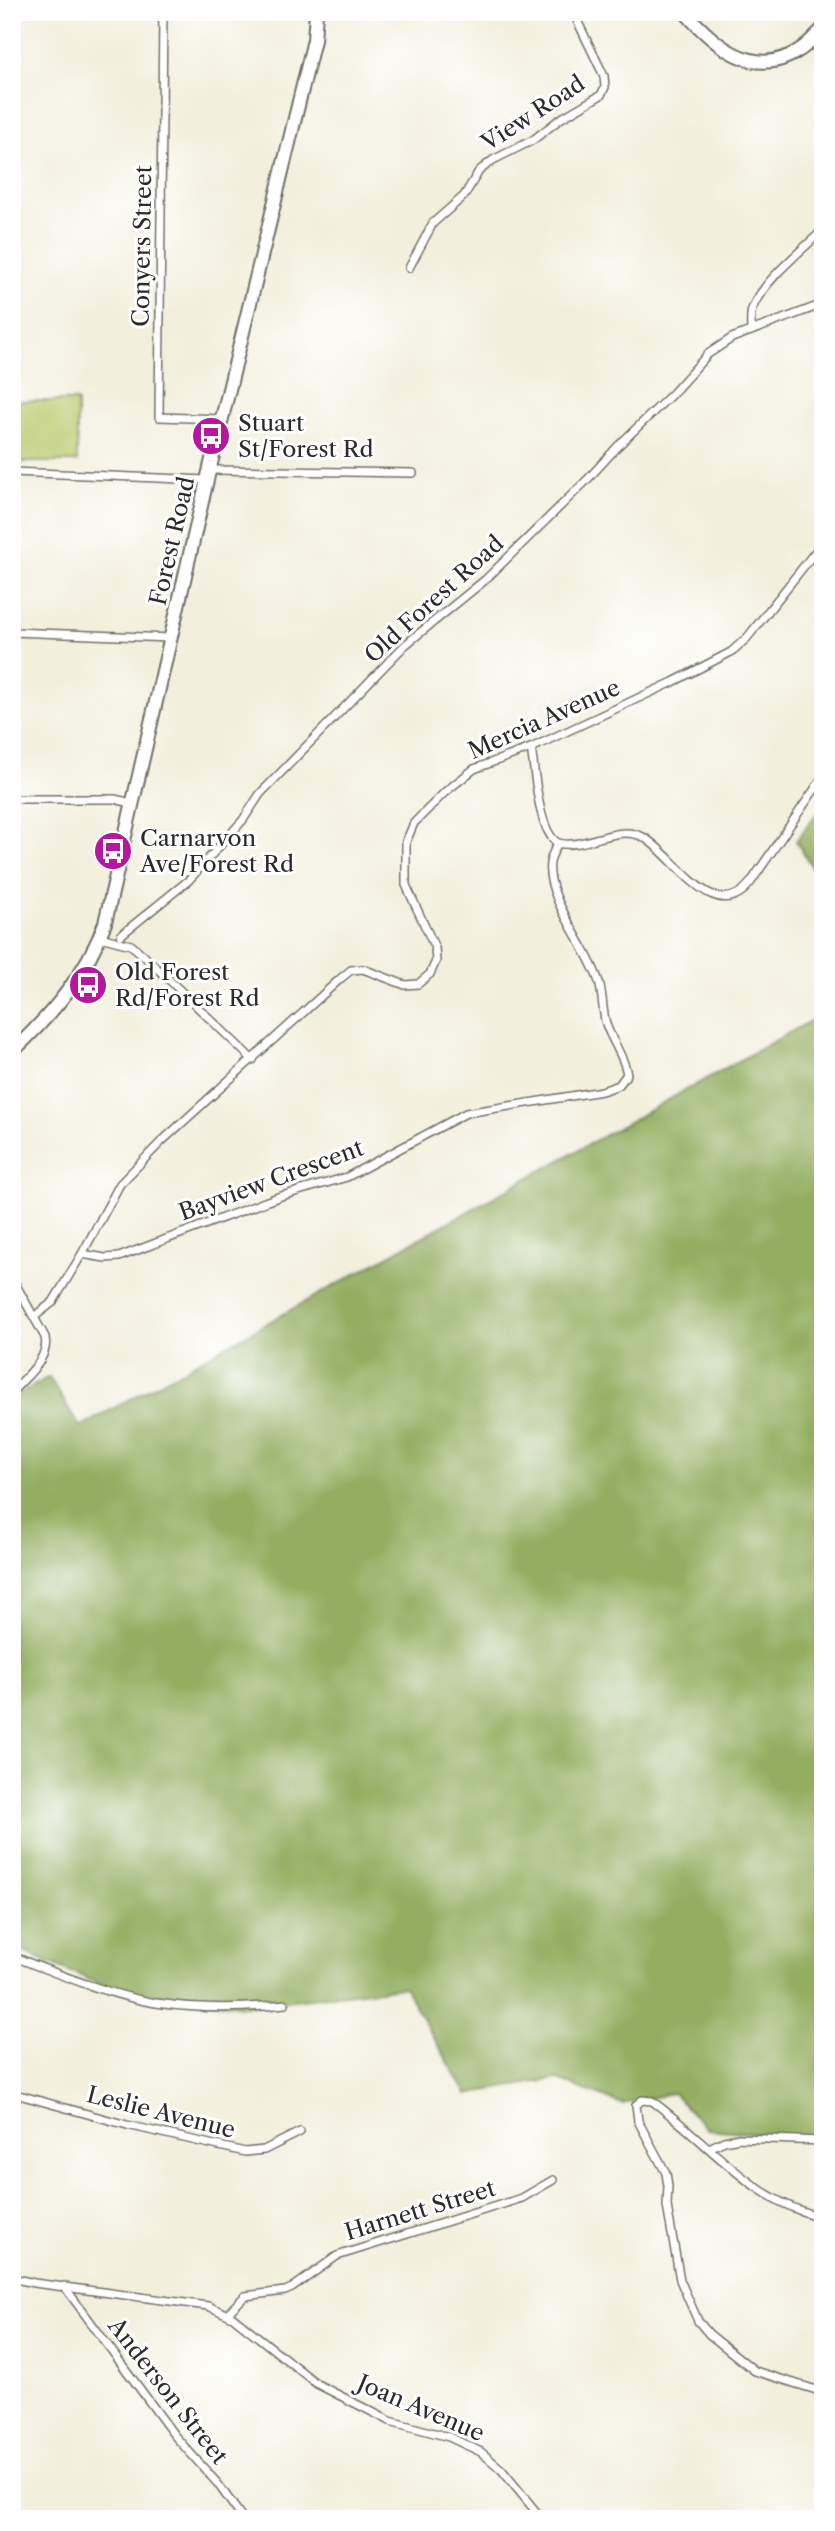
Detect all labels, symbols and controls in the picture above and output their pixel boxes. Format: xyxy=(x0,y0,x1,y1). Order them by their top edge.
street label: View Road xyxy=(475,69,590,157)
street label: Conyers Street xyxy=(127,165,157,327)
place label: Stuart St/Forest Rd xyxy=(238,409,374,463)
bus stop icon: Stuart St/Forest Rd xyxy=(190,415,232,457)
street label: Forest Road xyxy=(144,474,200,608)
street label: Old Forest Road xyxy=(359,529,509,669)
street label: Mercia Avenue xyxy=(464,673,624,765)
place label: Carnarvon Ave/Forest Rd xyxy=(139,824,294,878)
bus stop icon: Carnarvon Ave/Forest Rd xyxy=(92,830,134,872)
place label: Old Forest Rd/Forest Rd xyxy=(115,958,259,1012)
bus stop icon: Old Forest Rd/Forest Rd xyxy=(67,964,109,1006)
street label: Bayview Crescent xyxy=(175,1134,367,1226)
street label: Leslie Avenue xyxy=(84,2080,238,2144)
street label: Harnett Street xyxy=(341,2174,499,2246)
street label: Anderson Street xyxy=(102,2312,234,2470)
street label: Joan Avenue xyxy=(350,2367,489,2447)

